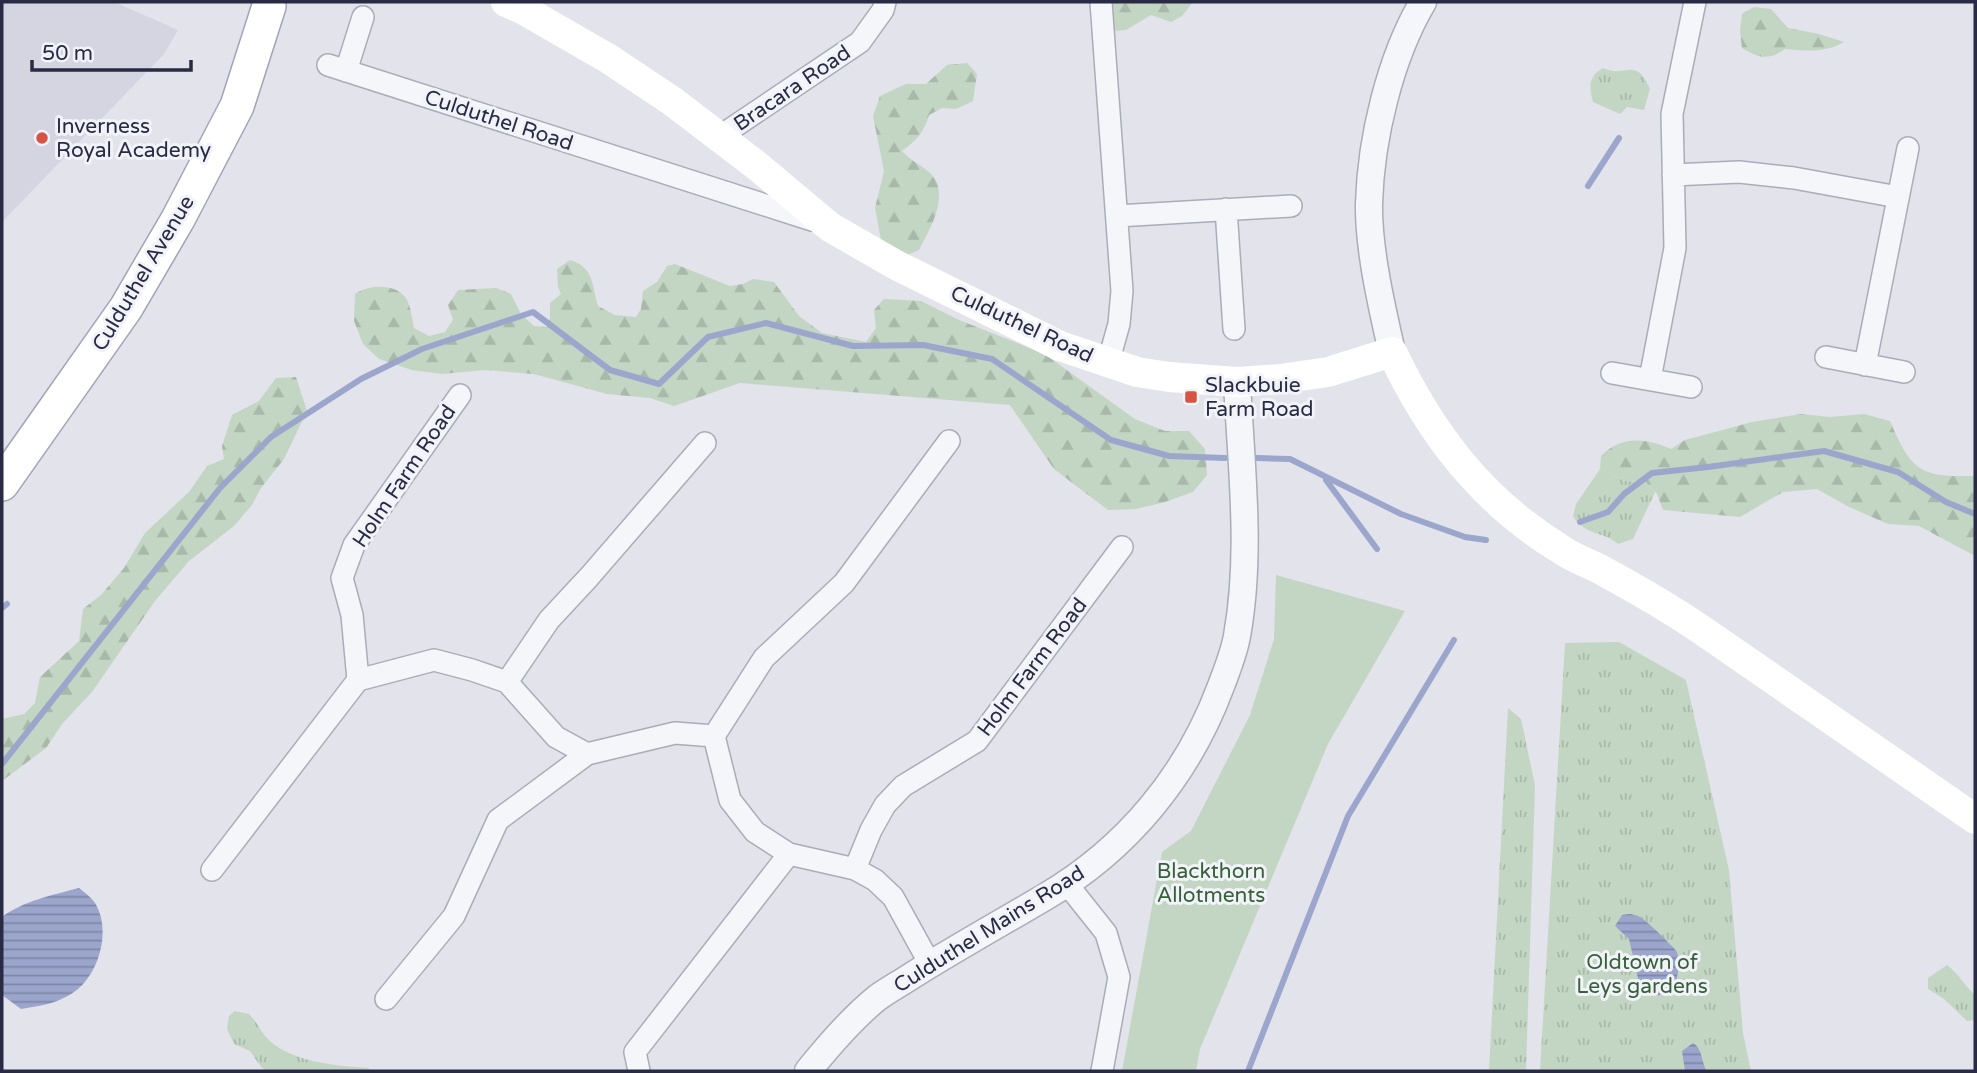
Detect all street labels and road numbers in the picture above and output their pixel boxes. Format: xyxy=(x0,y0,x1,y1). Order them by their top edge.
street label: Bracara Road xyxy=(729,40,855,137)
street label: Culduthel Road xyxy=(421,85,576,156)
street label: Culduthel Avenue xyxy=(87,191,200,356)
street label: Culduthel Road xyxy=(946,280,1097,368)
street label: Holm Farm Road xyxy=(347,400,461,552)
street label: Holm Farm Road xyxy=(972,593,1093,741)
street label: Culduthel Mains Road xyxy=(889,860,1089,998)

